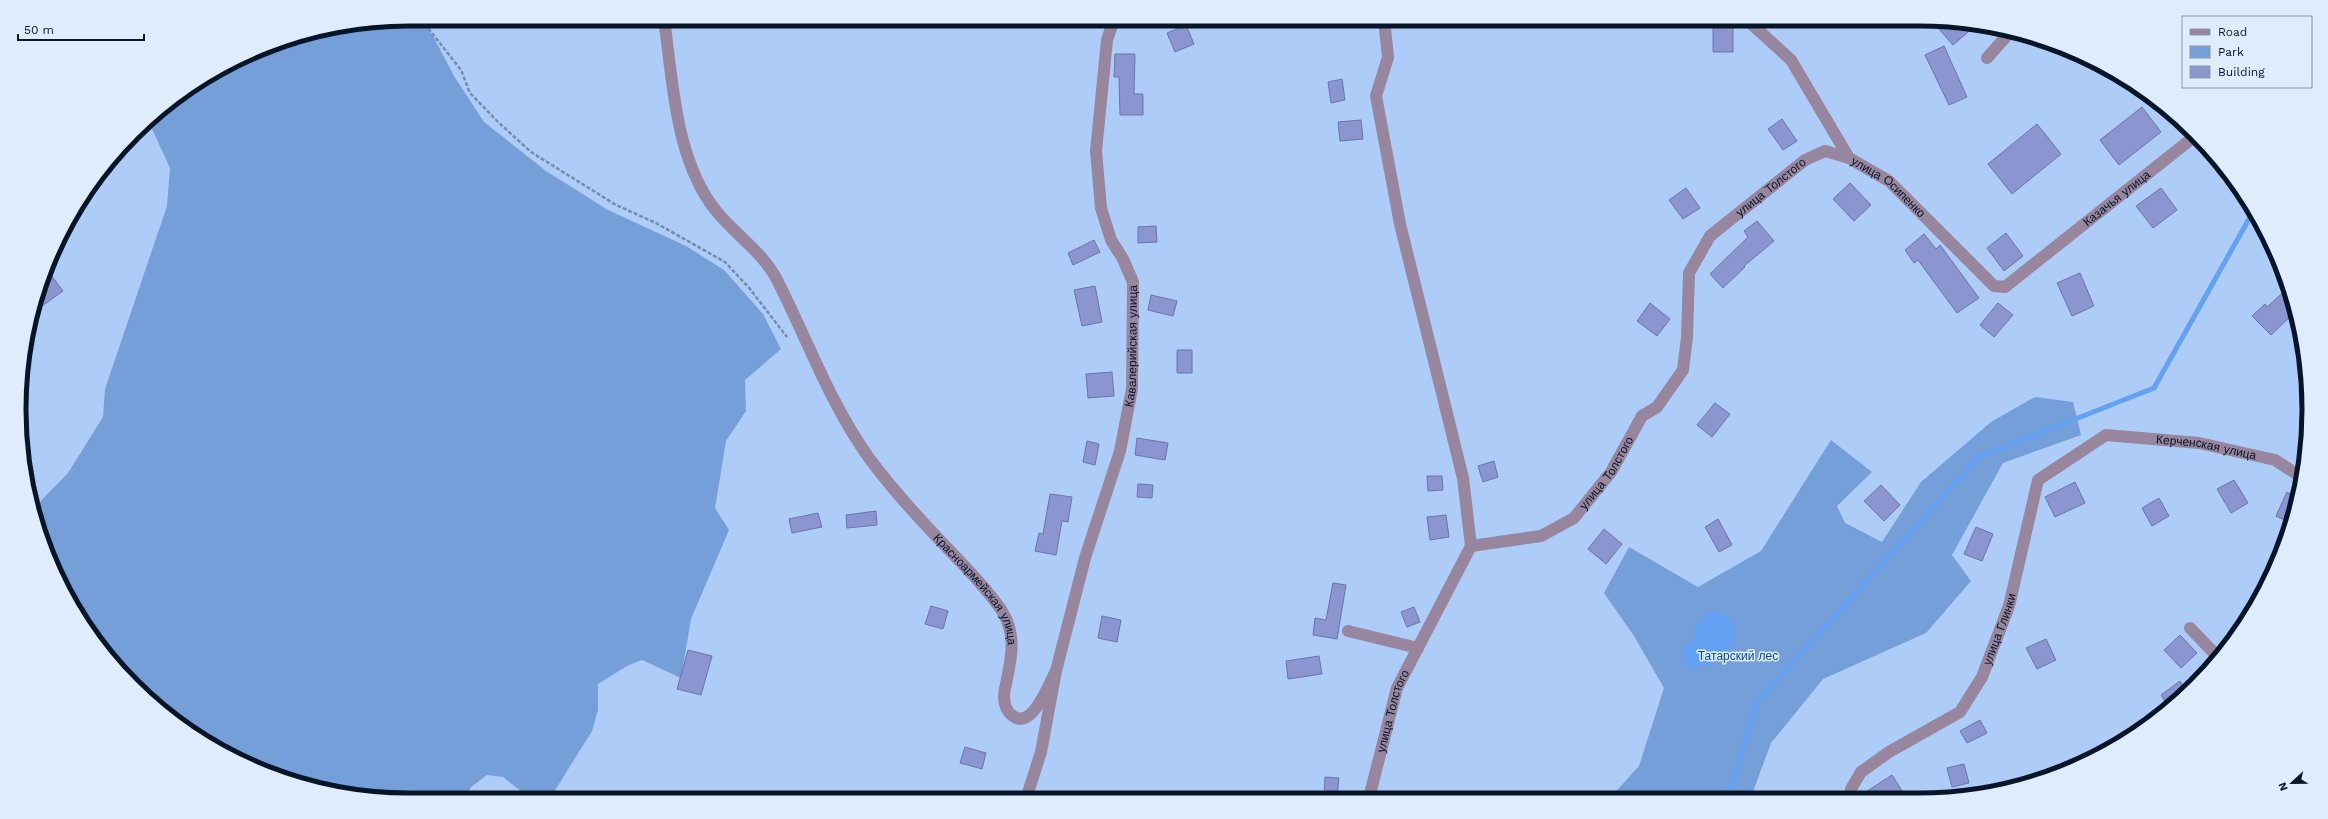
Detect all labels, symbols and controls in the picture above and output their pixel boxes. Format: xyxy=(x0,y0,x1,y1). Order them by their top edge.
scale bar xyxy=(18,16,144,42)
legend xyxy=(2182,16,2312,88)
text: 50 m xyxy=(24,23,54,37)
text: Road xyxy=(2218,25,2247,39)
text: Park xyxy=(2218,45,2244,59)
text: Building xyxy=(2218,65,2265,79)
street label: улица Осипенко xyxy=(1849,154,1929,221)
street label: улица Толстого xyxy=(1733,155,1809,219)
street label: Казачья улица xyxy=(2080,167,2153,229)
street label: Кавалерийская улица xyxy=(1122,285,1140,408)
street label: Керченская улица xyxy=(2156,432,2258,463)
street label: улица Толстого xyxy=(1577,434,1636,512)
street label: Красноармейская улица xyxy=(930,531,1019,646)
street label: улица Глинки xyxy=(1980,592,2019,667)
park label: Татарский лес xyxy=(1698,649,1778,663)
street label: улица Толстого xyxy=(1374,667,1412,754)
north arrow xyxy=(2272,763,2312,803)
text: N xyxy=(2276,780,2291,793)

